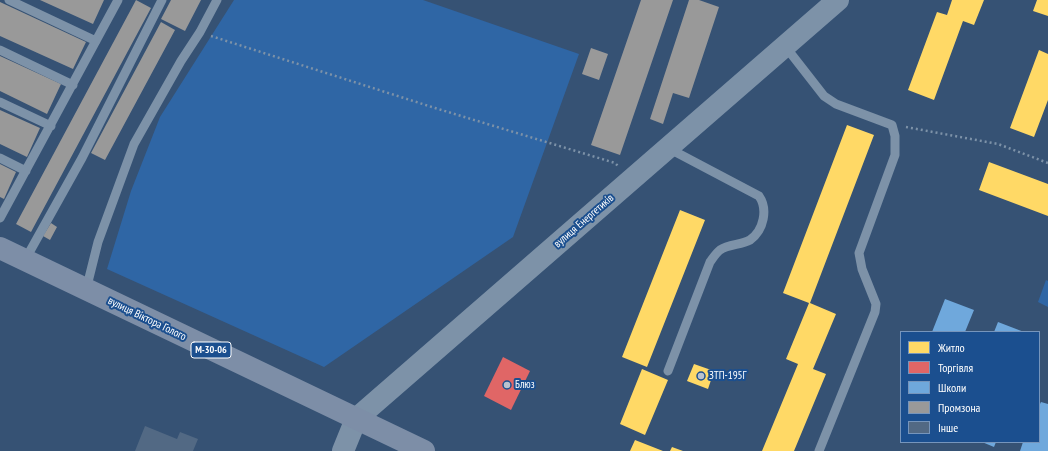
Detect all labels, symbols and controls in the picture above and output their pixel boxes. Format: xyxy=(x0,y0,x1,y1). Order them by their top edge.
street label: вулиця Енергетиків xyxy=(551,191,617,251)
street label: вулиця Віктора Голого xyxy=(106,294,188,344)
legend xyxy=(900,331,1040,443)
text: Житло xyxy=(938,340,965,355)
road number: М-30-06 xyxy=(191,342,231,358)
text: Торгівля xyxy=(938,360,973,375)
place label: ЗТП-195Г xyxy=(709,369,746,383)
marker: ЗТП-195Г xyxy=(696,371,706,381)
place label: Блюз xyxy=(515,378,535,392)
marker: Блюз xyxy=(502,380,512,390)
text: Школи xyxy=(938,380,966,395)
text: Промзона xyxy=(938,400,980,415)
text: Інше xyxy=(938,420,958,435)

